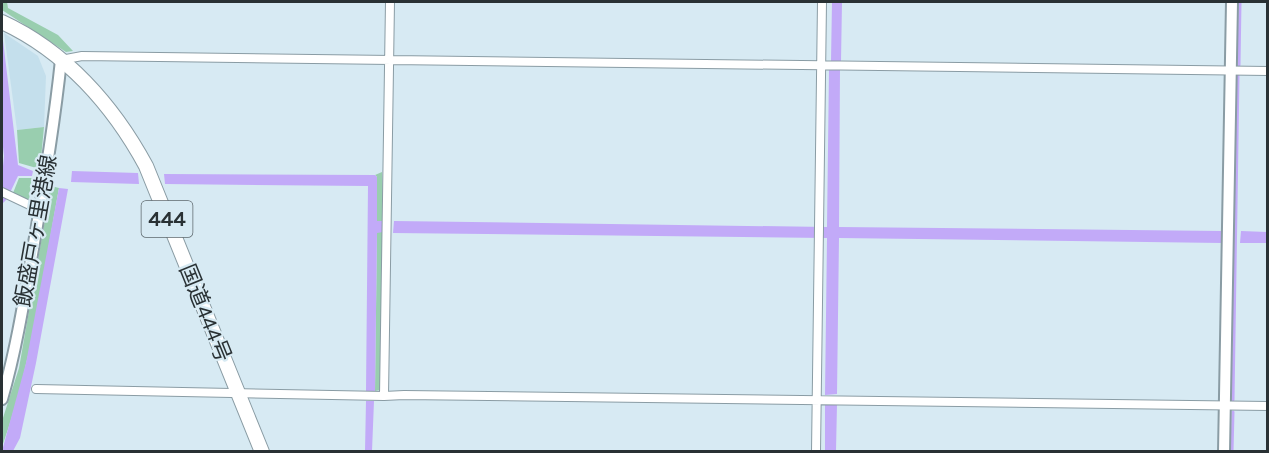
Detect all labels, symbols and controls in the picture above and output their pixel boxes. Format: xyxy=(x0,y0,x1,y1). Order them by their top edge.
street label: 飯盛戸ヶ里港線 xyxy=(10,153,62,309)
road number: 444 xyxy=(142,201,192,237)
street label: 国道444号 xyxy=(174,260,236,366)

